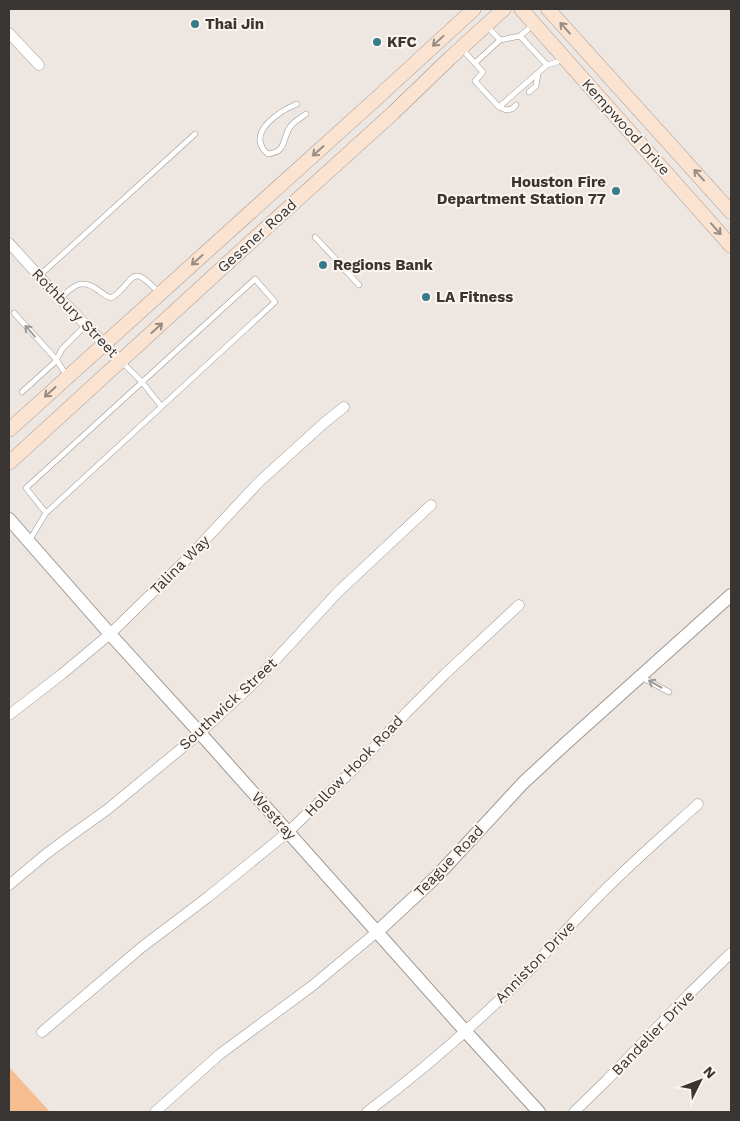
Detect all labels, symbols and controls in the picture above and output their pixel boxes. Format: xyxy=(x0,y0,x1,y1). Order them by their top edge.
place label: Thai Jin xyxy=(205,15,264,33)
marker: Thai Jin xyxy=(189,18,201,30)
one-way arrow xyxy=(559,21,571,34)
place label: KFC xyxy=(387,33,417,51)
marker: KFC xyxy=(371,36,383,48)
one-way arrow xyxy=(431,36,444,47)
street label: Kempwood Drive xyxy=(578,75,674,179)
one-way arrow xyxy=(311,145,324,157)
one-way arrow xyxy=(693,169,705,182)
place label: Houston Fire Department Station 77 xyxy=(437,173,606,208)
marker: Houston Fire Department Station 77 xyxy=(610,185,622,197)
street label: Gessner Road xyxy=(214,196,300,276)
one-way arrow xyxy=(710,223,722,236)
one-way arrow xyxy=(191,254,204,266)
place label: Regions Bank xyxy=(333,256,433,274)
marker: Regions Bank xyxy=(317,259,329,271)
street label: Rothbury Street xyxy=(28,265,122,362)
place label: LA Fitness xyxy=(436,288,513,306)
marker: LA Fitness xyxy=(420,291,432,303)
one-way arrow xyxy=(151,322,163,334)
one-way arrow xyxy=(25,324,36,337)
one-way arrow xyxy=(44,386,57,398)
street label: Talina Way xyxy=(147,531,214,598)
street label: Southwick Street xyxy=(176,654,281,754)
one-way arrow xyxy=(648,679,663,689)
street label: Hollow Hook Road xyxy=(301,712,407,820)
street label: Westray xyxy=(248,788,300,844)
street label: Teague Road xyxy=(411,822,487,900)
street label: Anniston Drive xyxy=(491,917,579,1007)
street label: Bandelier Drive xyxy=(608,987,698,1079)
north arrow xyxy=(675,1056,725,1106)
text: N xyxy=(700,1063,719,1082)

